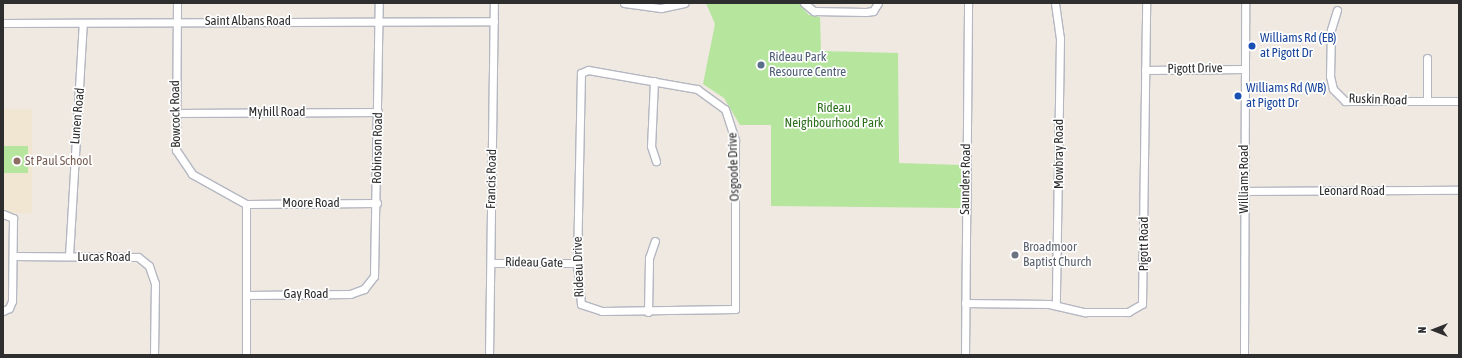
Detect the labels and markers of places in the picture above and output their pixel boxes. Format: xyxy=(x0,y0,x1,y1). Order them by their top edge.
place label: Williams Rd (EB) at Pigott Dr xyxy=(1260,31,1336,62)
marker: Williams Rd (EB) at Pigott Dr xyxy=(1247,41,1257,51)
place label: Rideau Park Resource Centre xyxy=(769,50,846,81)
marker: Rideau Park Resource Centre xyxy=(756,60,766,70)
place label: Williams Rd (WB) at Pigott Dr xyxy=(1246,81,1326,112)
marker: Williams Rd (WB) at Pigott Dr xyxy=(1233,91,1243,101)
place label: St Paul School xyxy=(25,153,92,169)
marker: St Paul School xyxy=(12,156,22,166)
place label: Broadmoor Baptist Church xyxy=(1023,240,1092,271)
marker: Broadmoor Baptist Church xyxy=(1010,250,1020,260)

